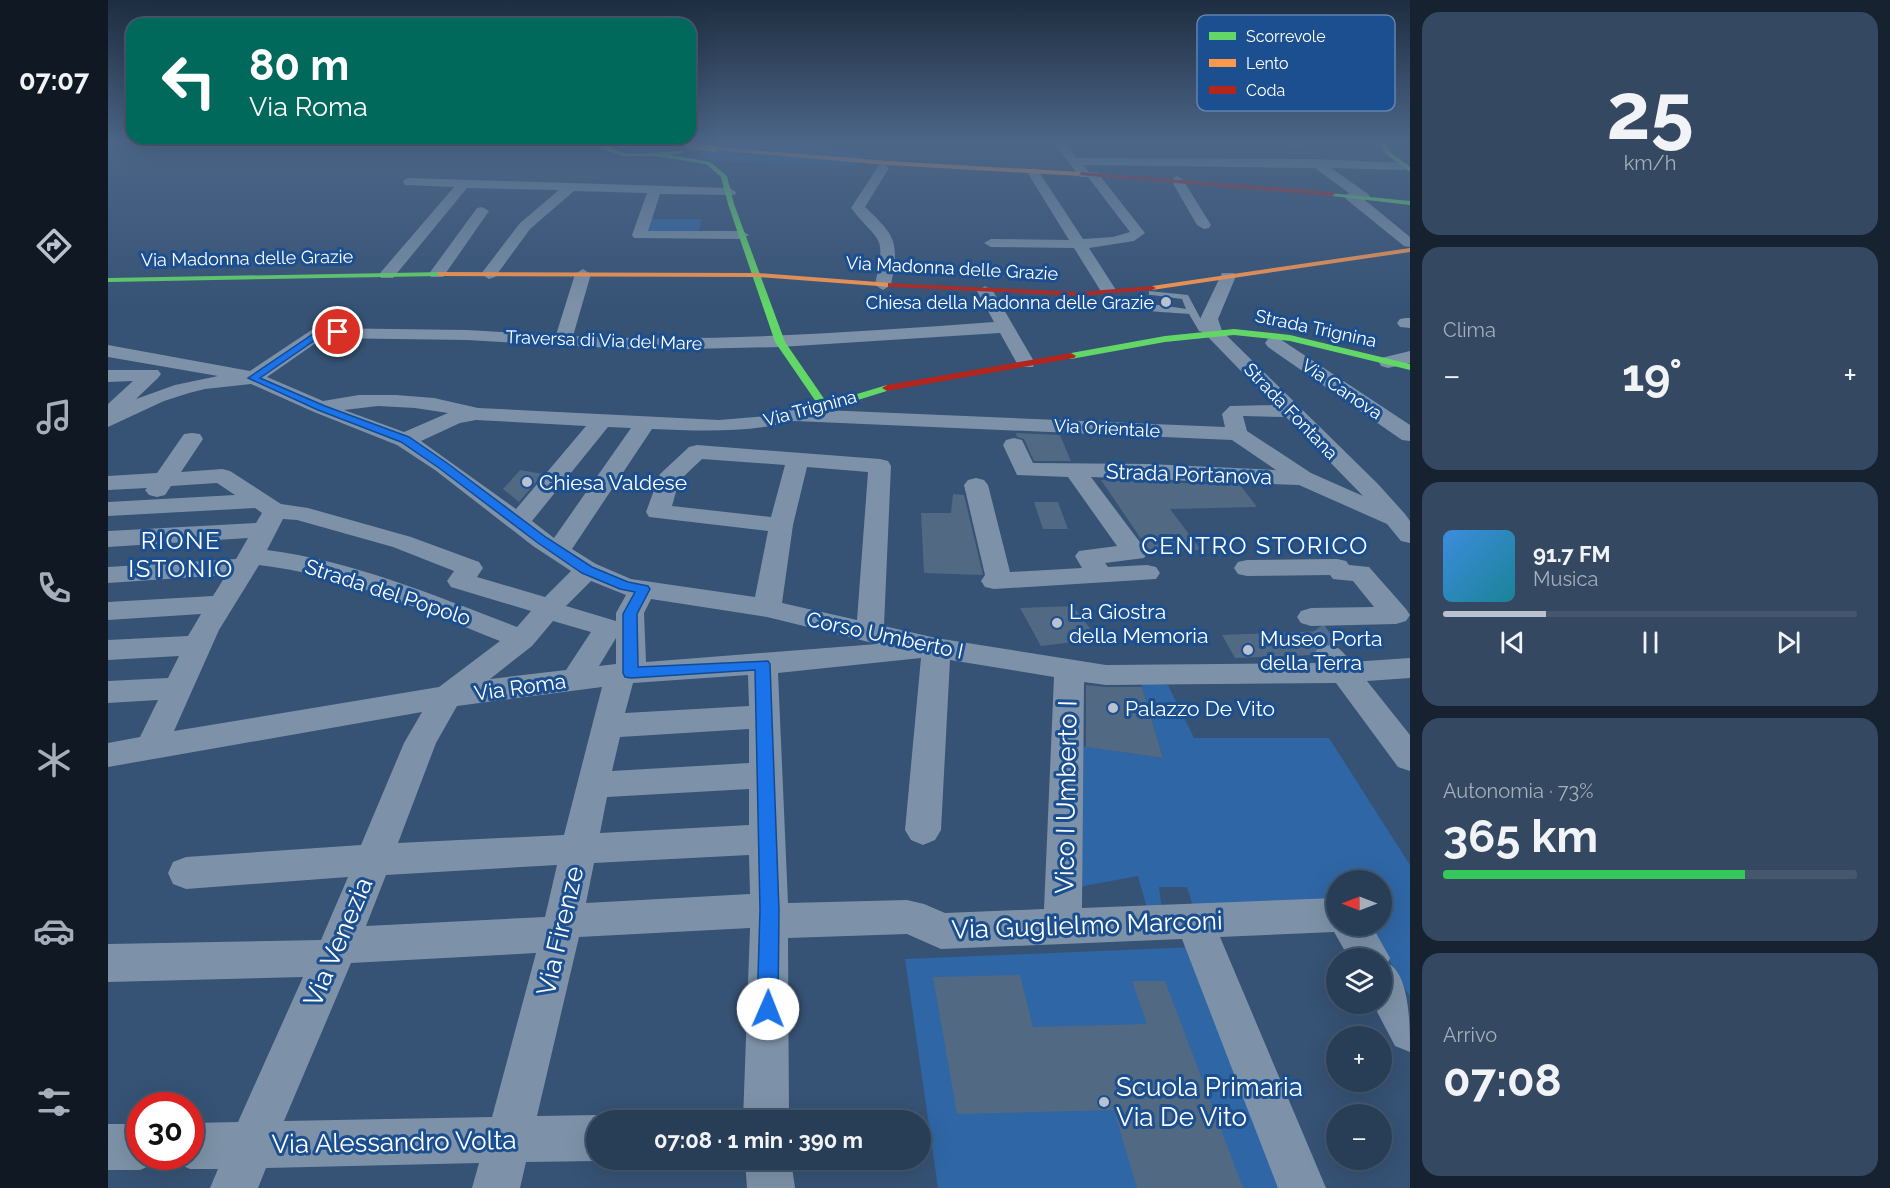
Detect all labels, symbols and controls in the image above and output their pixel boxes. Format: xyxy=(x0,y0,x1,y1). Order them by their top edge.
legend xyxy=(1197,15,1395,111)
text: Scorrevole xyxy=(1246,27,1326,46)
text: 80 m xyxy=(249,41,349,90)
icon: left xyxy=(150,42,228,120)
text: Lento xyxy=(1246,54,1289,73)
text: 07:07 xyxy=(19,65,89,96)
text: 25 xyxy=(1606,66,1694,157)
text: Coda xyxy=(1246,81,1285,100)
text: Via Roma xyxy=(249,91,368,122)
text: km/h xyxy=(1624,151,1676,175)
icon: directions xyxy=(33,225,75,267)
street label: Via Madonna delle Grazie xyxy=(141,246,354,270)
street label: Via Madonna delle Grazie xyxy=(845,252,1059,284)
place label: Chiesa della Madonna delle Grazie xyxy=(866,292,1154,313)
marker: Chiesa della Madonna delle Grazie xyxy=(1159,295,1173,309)
street label: Strada Trignina xyxy=(1253,305,1379,351)
pin xyxy=(312,306,363,357)
icon: arrive xyxy=(321,315,354,348)
text: Clima xyxy=(1443,318,1496,342)
street label: Traversa di Via del Mare xyxy=(505,326,703,354)
text: 19° xyxy=(1622,349,1682,402)
street label: Via Canova xyxy=(1298,354,1386,424)
text: − xyxy=(1443,356,1461,395)
text: + xyxy=(1843,356,1857,395)
street label: Strada Fontana xyxy=(1240,358,1342,464)
street label: Via Trignina xyxy=(761,386,859,430)
icon: music xyxy=(33,396,75,438)
street label: Via Orientale xyxy=(1053,415,1161,441)
street label: Strada Portanova xyxy=(1106,459,1272,489)
place label: Chiesa Valdese xyxy=(539,470,687,495)
marker: Chiesa Valdese xyxy=(520,475,534,489)
district label: RIONE ISTONIO xyxy=(128,526,234,583)
district label: CENTRO STORICO xyxy=(1141,531,1369,560)
text: 91.7 FM xyxy=(1533,541,1611,567)
street label: Strada del Popolo xyxy=(302,553,474,631)
icon: phone xyxy=(33,567,75,609)
text: Musica xyxy=(1533,567,1598,591)
place label: La Giostra della Memoria xyxy=(1069,599,1208,648)
street label: Corso Umberto I xyxy=(804,606,966,664)
marker: La Giostra della Memoria xyxy=(1050,616,1064,630)
place label: Museo Porta della Terra xyxy=(1260,626,1382,675)
icon: previous xyxy=(1496,626,1529,659)
icon: pause xyxy=(1634,626,1667,659)
icon: next xyxy=(1772,626,1805,659)
marker: Museo Porta della Terra xyxy=(1241,643,1255,657)
street label: Via Roma xyxy=(473,668,567,706)
place label: Palazzo De Vito xyxy=(1125,696,1275,721)
street label: Vico I Umberto I xyxy=(1049,700,1083,894)
marker: Palazzo De Vito xyxy=(1106,701,1120,715)
icon: climate xyxy=(33,739,75,781)
text: Autonomia · 73% xyxy=(1443,779,1593,803)
text: 365 km xyxy=(1443,810,1598,863)
street label: Via Firenze xyxy=(531,863,589,999)
north arrow xyxy=(1326,870,1392,936)
map controls xyxy=(1326,870,1392,1170)
street label: Via Venezia xyxy=(297,873,379,1011)
street label: Via Guglielmo Marconi xyxy=(951,905,1223,945)
icon: car xyxy=(33,910,75,952)
button: layers xyxy=(1326,948,1392,1014)
position arrow xyxy=(736,977,800,1041)
text: Arrivo xyxy=(1443,1023,1497,1047)
button: + xyxy=(1326,1026,1392,1092)
text: 07:08 xyxy=(1443,1054,1562,1107)
place label: Scuola Primaria Via De Vito xyxy=(1116,1072,1303,1132)
icon: filters xyxy=(33,1081,75,1123)
speed limit sign: 30 xyxy=(126,1092,204,1170)
marker: Scuola Primaria Via De Vito xyxy=(1097,1095,1111,1109)
button: − xyxy=(1326,1104,1392,1170)
street label: Via Alessandro Volta xyxy=(271,1125,517,1159)
text: 07:08 · 1 min · 390 m xyxy=(654,1127,863,1153)

